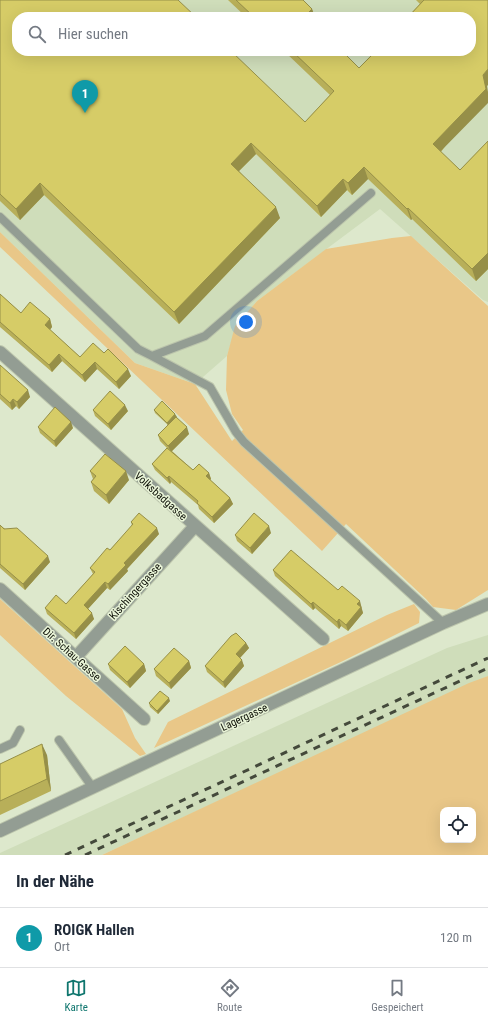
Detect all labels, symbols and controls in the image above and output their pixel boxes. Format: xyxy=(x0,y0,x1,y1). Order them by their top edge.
search box xyxy=(12,12,476,56)
icon: search xyxy=(26,23,48,45)
text: Hier suchen xyxy=(58,25,128,43)
pin: 1 xyxy=(72,80,98,113)
your location xyxy=(236,312,256,332)
street label: Volksbadgasse xyxy=(132,469,190,523)
street label: Kischingergasse xyxy=(107,560,164,622)
street label: Dir. Schau-Gasse xyxy=(40,625,103,684)
street label: Lagergasse xyxy=(219,701,270,734)
map controls xyxy=(440,807,476,843)
button: locate xyxy=(440,807,476,843)
text: In der Nähe xyxy=(16,871,94,891)
text: ROIGK Hallen xyxy=(54,921,134,939)
text: 1 xyxy=(26,930,32,945)
text: 120 m xyxy=(440,930,472,945)
text: Ort xyxy=(54,939,70,954)
tab: Karte xyxy=(65,977,88,1014)
tab: Route xyxy=(217,977,242,1014)
tab: Gespeichert xyxy=(371,977,423,1014)

